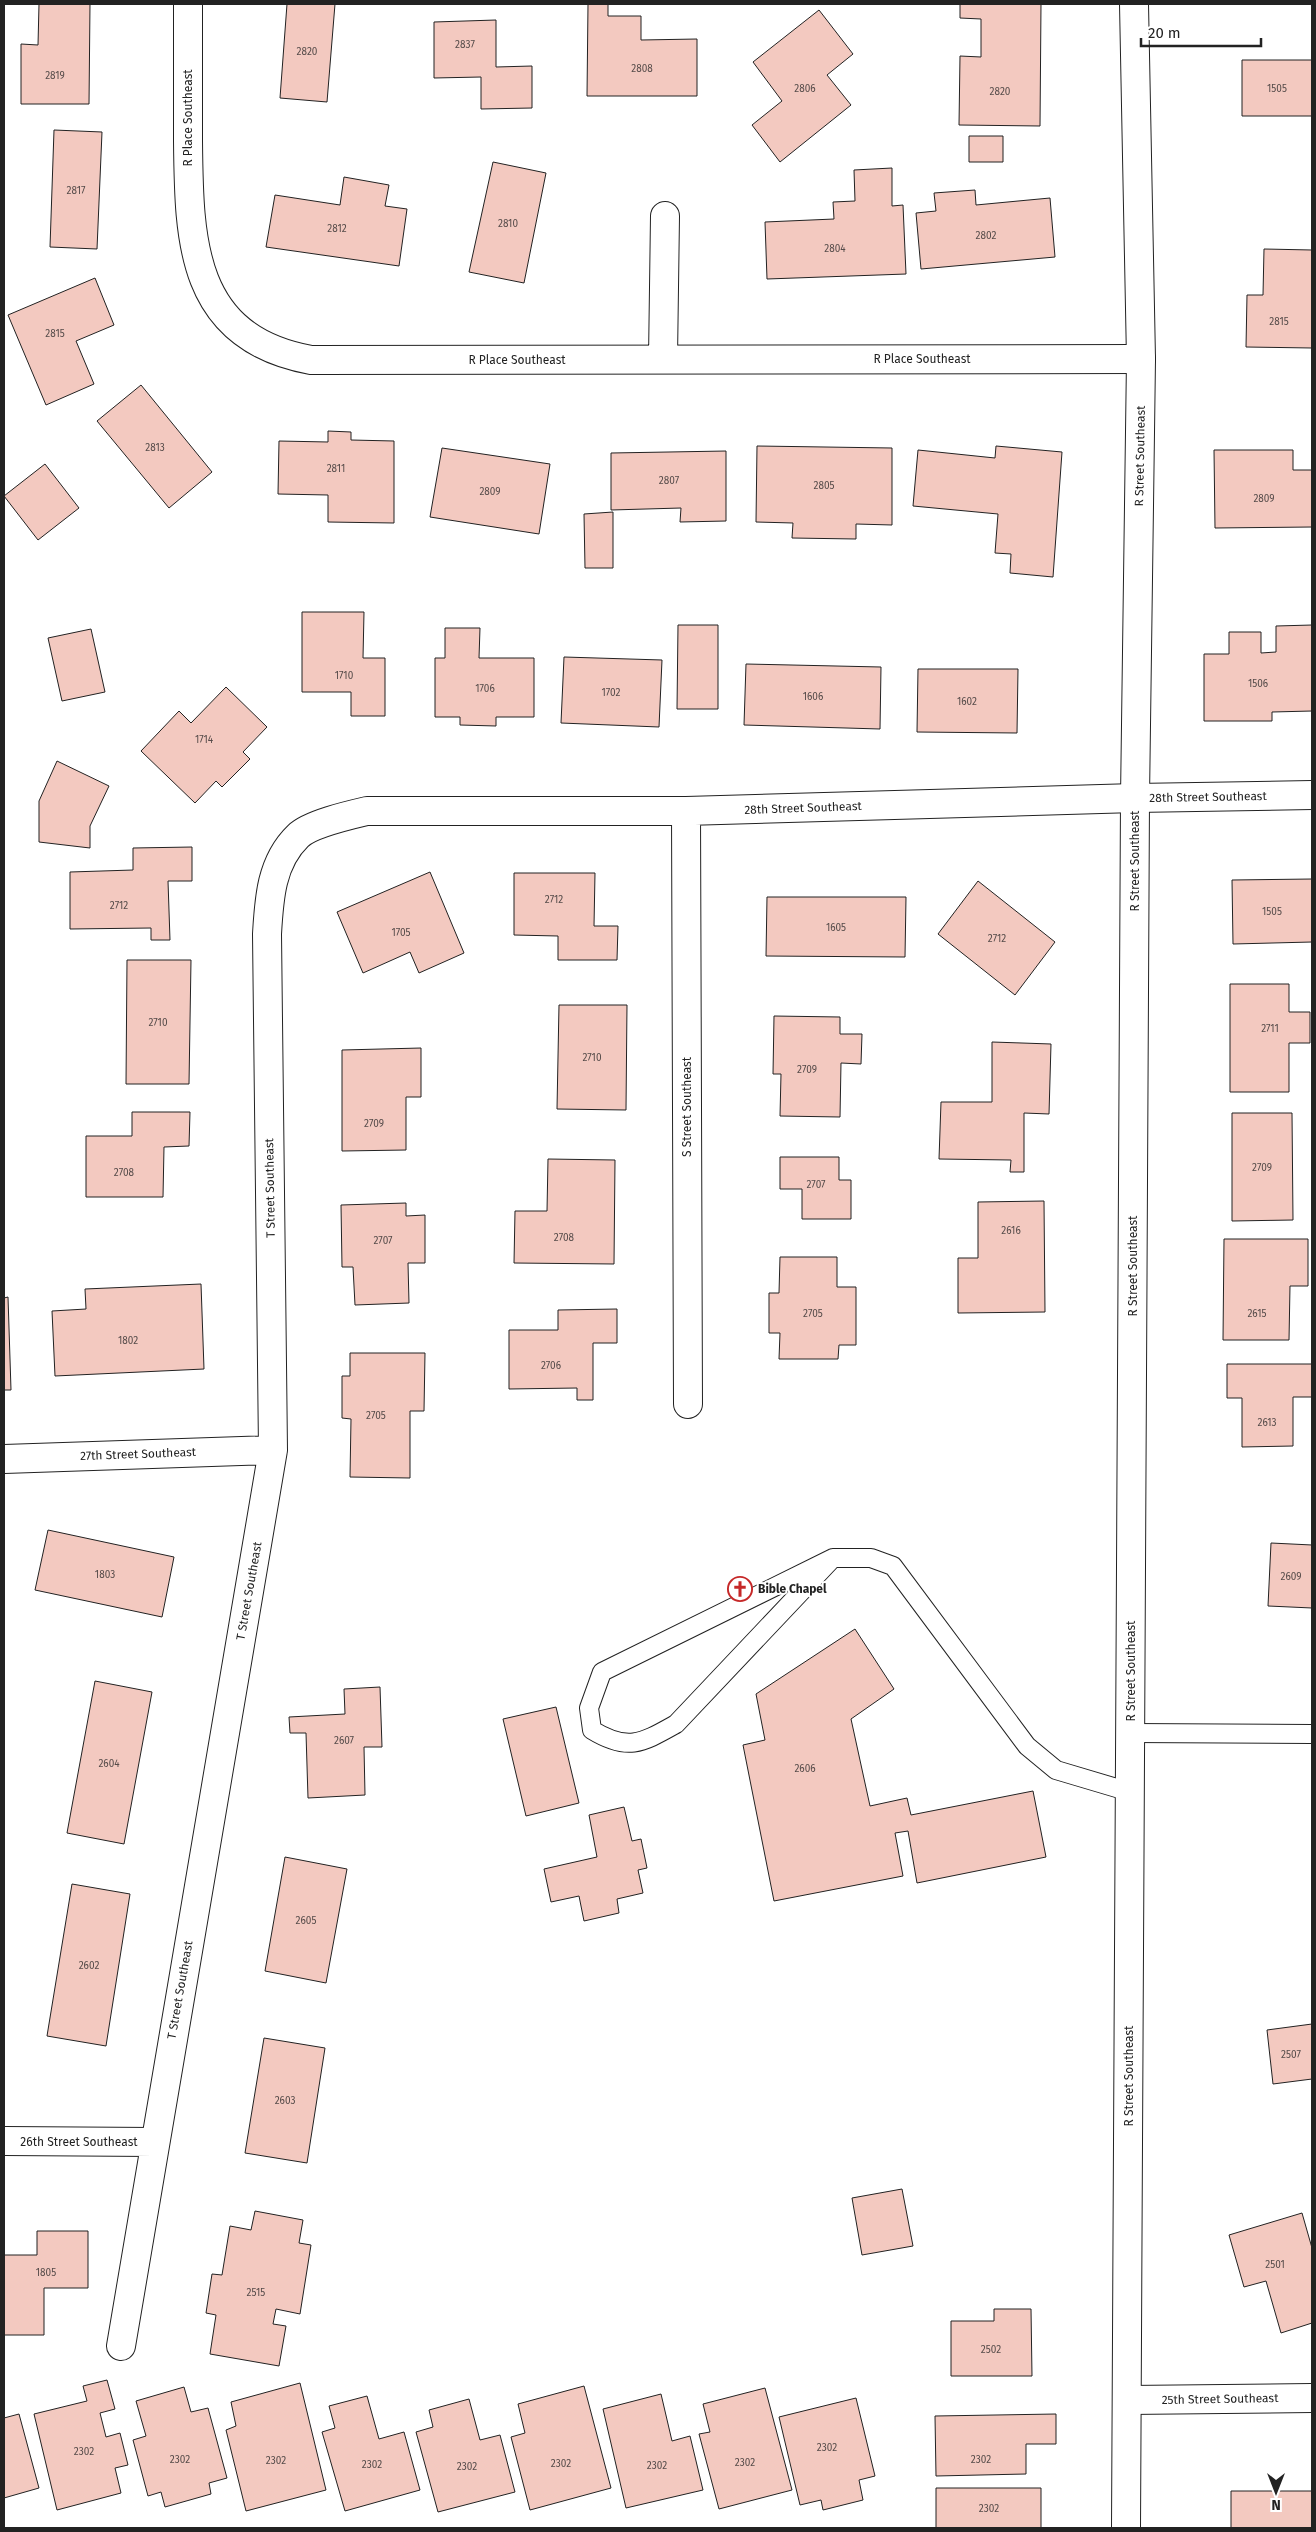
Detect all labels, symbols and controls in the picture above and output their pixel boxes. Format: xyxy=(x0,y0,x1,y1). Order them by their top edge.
scale bar xyxy=(1141,15,1261,47)
text: 20 m xyxy=(1148,24,1181,42)
house number: 2837 xyxy=(455,39,475,51)
house number: 2820 xyxy=(297,46,318,58)
house number: 2808 xyxy=(631,63,653,75)
street label: R Place Southeast xyxy=(181,69,195,167)
house number: 2819 xyxy=(45,70,65,82)
house number: 2806 xyxy=(794,83,816,95)
house number: 1505 xyxy=(1267,83,1287,95)
house number: 2820 xyxy=(990,86,1011,98)
house number: 2817 xyxy=(67,185,86,197)
house number: 2810 xyxy=(498,218,518,230)
house number: 2812 xyxy=(327,223,347,235)
house number: 2802 xyxy=(976,230,996,242)
house number: 2804 xyxy=(824,243,846,255)
house number: 2815 xyxy=(1269,316,1289,328)
house number: 2815 xyxy=(45,328,65,340)
street label: R Place Southeast xyxy=(873,352,971,366)
street label: R Place Southeast xyxy=(468,353,566,367)
street label: R Street Southeast xyxy=(1132,405,1148,507)
house number: 2813 xyxy=(145,442,165,454)
house number: 2811 xyxy=(327,463,345,475)
house number: 2807 xyxy=(659,475,680,487)
house number: 2805 xyxy=(813,480,835,492)
house number: 2809 xyxy=(479,486,501,498)
house number: 2809 xyxy=(1253,493,1275,505)
house number: 1710 xyxy=(335,670,354,682)
house number: 1506 xyxy=(1248,678,1268,690)
house number: 1706 xyxy=(475,683,495,695)
house number: 1702 xyxy=(601,687,621,699)
house number: 1606 xyxy=(803,691,823,703)
house number: 1602 xyxy=(957,696,977,708)
house number: 1714 xyxy=(195,734,214,746)
street label: 28th Street Southeast xyxy=(1149,789,1268,805)
street label: 28th Street Southeast xyxy=(744,799,863,817)
street label: R Street Southeast xyxy=(1128,810,1142,911)
house number: 2712 xyxy=(545,894,563,906)
house number: 2712 xyxy=(110,900,128,912)
house number: 1505 xyxy=(1262,906,1282,918)
house number: 1605 xyxy=(826,922,846,934)
house number: 1705 xyxy=(391,927,411,939)
house number: 2712 xyxy=(988,933,1006,945)
house number: 2710 xyxy=(148,1017,168,1029)
house number: 2711 xyxy=(1261,1023,1279,1035)
house number: 2710 xyxy=(582,1052,602,1064)
street label: S Street Southeast xyxy=(680,1056,694,1157)
house number: 2709 xyxy=(797,1064,817,1076)
house number: 2709 xyxy=(364,1118,384,1130)
street label: T Street Southeast xyxy=(262,1137,278,1238)
house number: 2709 xyxy=(1252,1162,1272,1174)
house number: 2708 xyxy=(114,1167,135,1179)
house number: 2707 xyxy=(807,1179,826,1191)
street label: R Street Southeast xyxy=(1126,1215,1140,1316)
house number: 2616 xyxy=(1001,1225,1021,1237)
house number: 2708 xyxy=(554,1232,575,1244)
house number: 2707 xyxy=(374,1235,393,1247)
house number: 2705 xyxy=(803,1308,823,1320)
house number: 2615 xyxy=(1247,1308,1267,1320)
house number: 1802 xyxy=(118,1335,138,1347)
house number: 2706 xyxy=(541,1360,561,1372)
house number: 2705 xyxy=(366,1410,386,1422)
house number: 2613 xyxy=(1257,1417,1277,1429)
street label: 27th Street Southeast xyxy=(80,1445,197,1463)
street label: T Street Southeast xyxy=(233,1540,265,1641)
house number: 1803 xyxy=(95,1569,115,1581)
house number: 2609 xyxy=(1280,1571,1302,1583)
church icon: Bible Chapel xyxy=(727,1576,753,1602)
place label: Bible Chapel xyxy=(758,1582,827,1596)
street label: R Street Southeast xyxy=(1124,1620,1138,1721)
house number: 2607 xyxy=(334,1735,355,1747)
house number: 2604 xyxy=(98,1758,120,1770)
house number: 2606 xyxy=(794,1763,816,1775)
house number: 2605 xyxy=(296,1915,316,1927)
street label: T Street Southeast xyxy=(164,1939,196,2040)
house number: 2602 xyxy=(79,1960,99,1972)
street label: R Street Southeast xyxy=(1122,2025,1136,2126)
house number: 2507 xyxy=(1281,2049,1301,2061)
house number: 2603 xyxy=(275,2095,295,2107)
street label: 26th Street Southeast xyxy=(20,2135,138,2149)
house number: 2501 xyxy=(1265,2259,1285,2271)
house number: 1805 xyxy=(36,2267,56,2279)
house number: 2515 xyxy=(247,2287,265,2299)
house number: 2502 xyxy=(981,2344,1001,2356)
street label: 25th Street Southeast xyxy=(1161,2391,1279,2407)
house number: 2302 xyxy=(817,2442,837,2454)
house number: 2302 xyxy=(74,2446,94,2458)
house number: 2302 xyxy=(170,2454,190,2466)
house number: 2302 xyxy=(971,2454,991,2466)
house number: 2302 xyxy=(266,2455,286,2467)
house number: 2302 xyxy=(735,2457,755,2469)
house number: 2302 xyxy=(551,2458,571,2470)
house number: 2302 xyxy=(362,2459,382,2471)
house number: 2302 xyxy=(647,2460,667,2472)
house number: 2302 xyxy=(457,2461,477,2473)
north arrow xyxy=(1251,2467,1301,2517)
text: N xyxy=(1271,2496,1281,2513)
house number: 2302 xyxy=(979,2503,999,2515)

